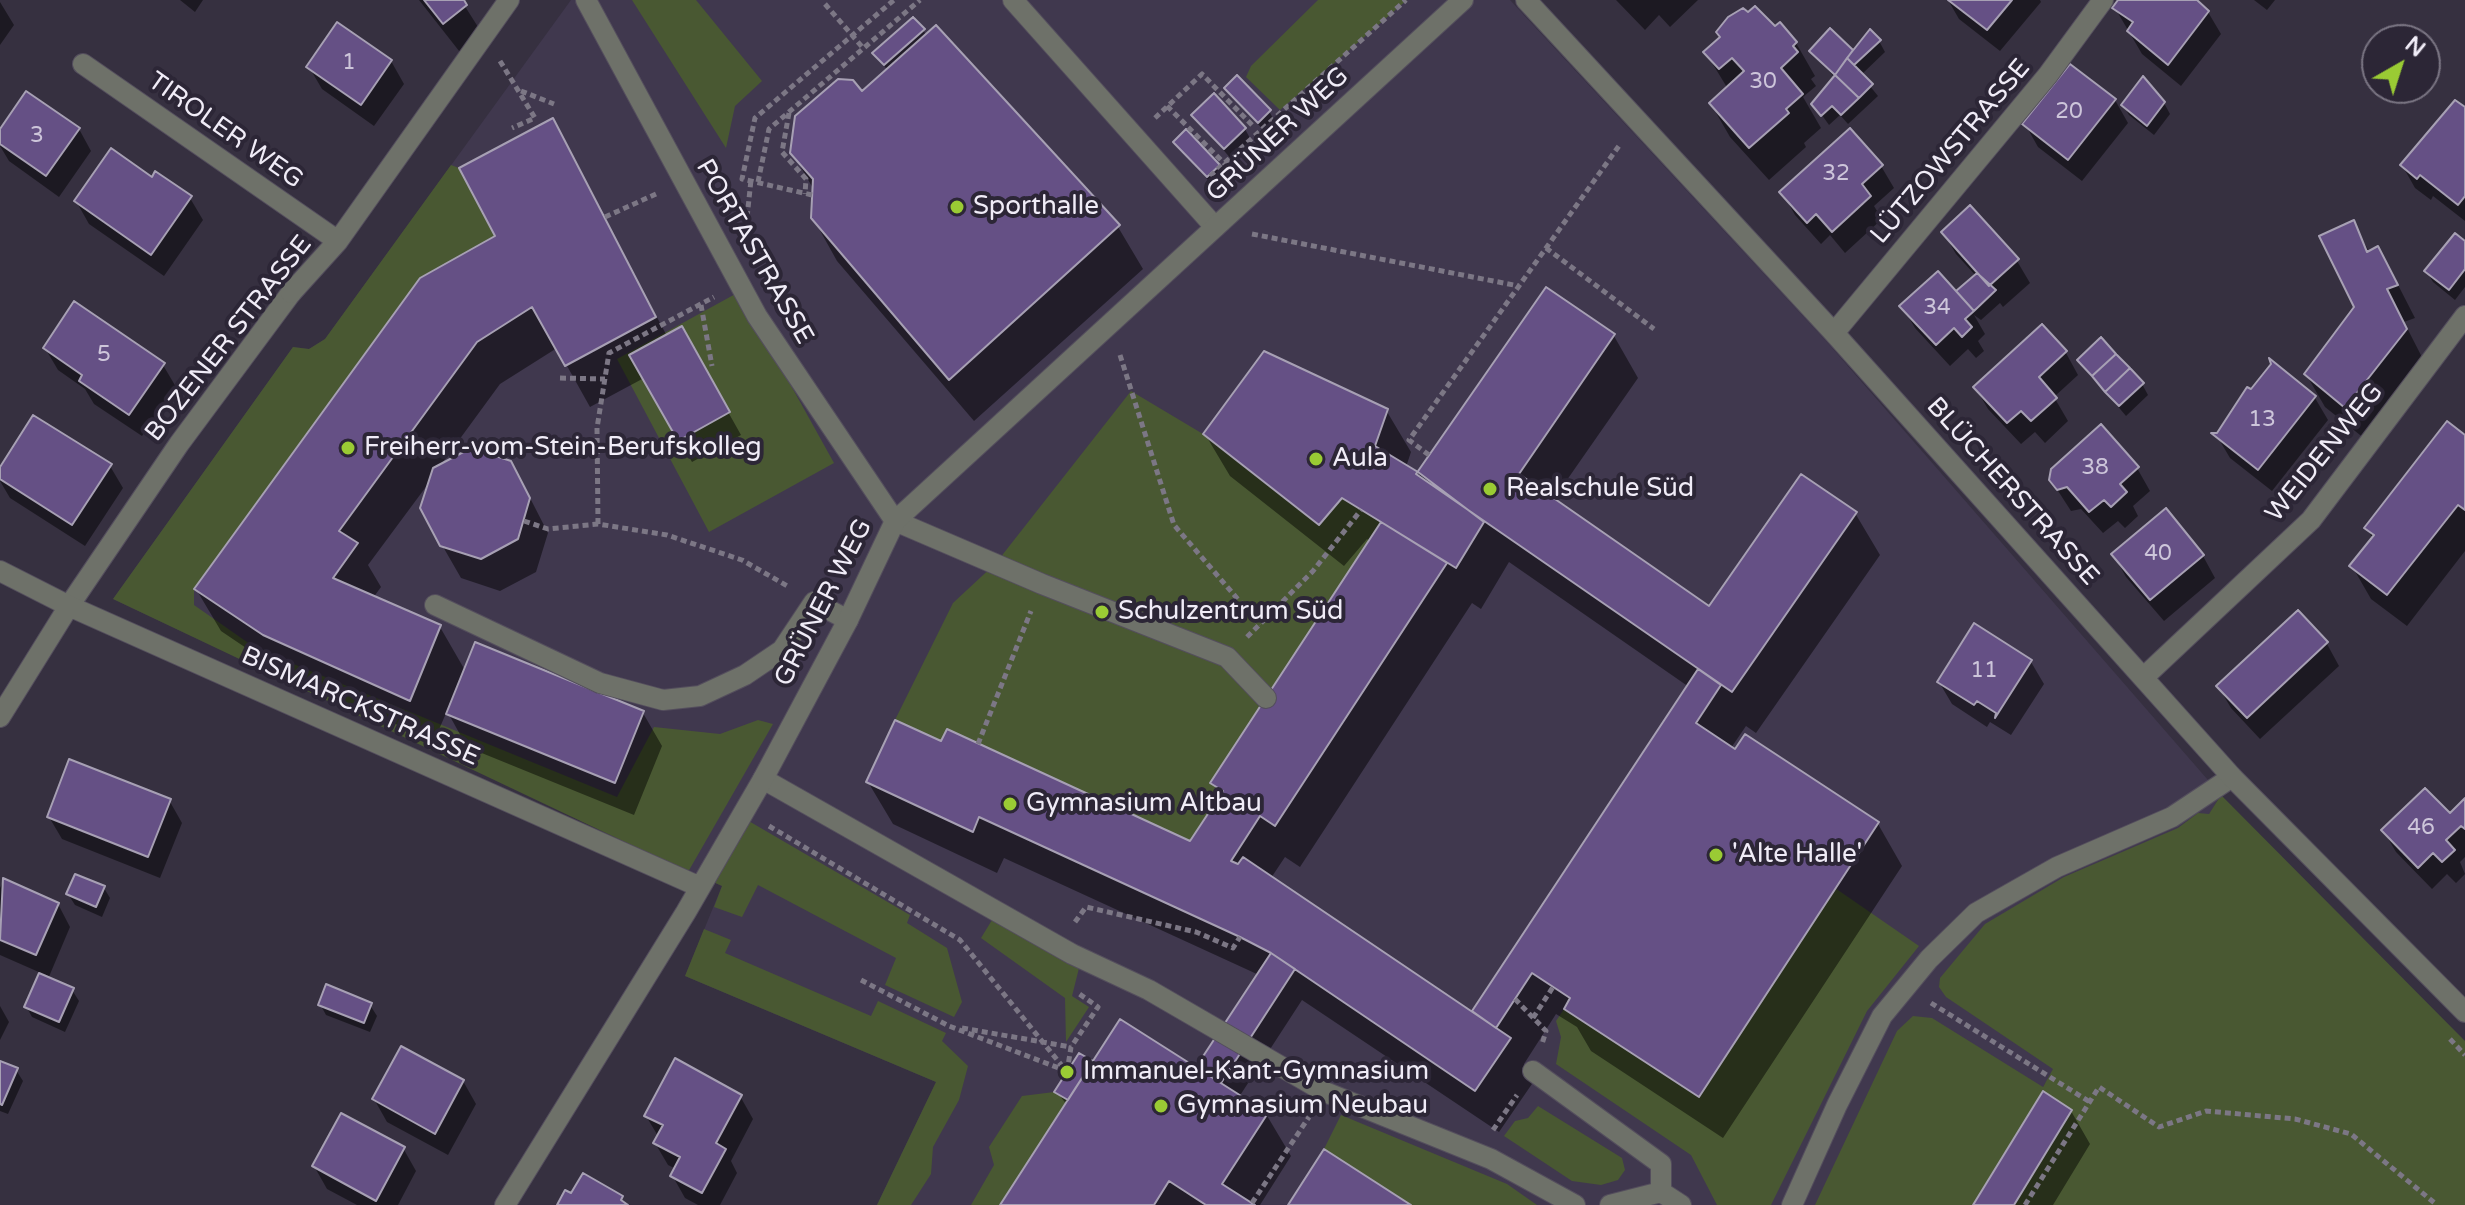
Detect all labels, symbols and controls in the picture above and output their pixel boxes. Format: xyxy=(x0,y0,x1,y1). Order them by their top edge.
north arrow xyxy=(2361,24,2441,104)
text: N xyxy=(2400,31,2430,63)
house number: 1 xyxy=(342,50,356,76)
street label: LÜTZOWSTRASSE xyxy=(1865,53,2037,251)
street label: GRÜNER WEG xyxy=(1200,61,1356,209)
street label: TIROLER WEG xyxy=(141,66,309,196)
house number: 30 xyxy=(1749,69,1777,95)
house number: 20 xyxy=(2055,99,2083,125)
house number: 3 xyxy=(30,123,44,149)
street label: PORTASTRASSE xyxy=(688,154,820,350)
house number: 32 xyxy=(1822,161,1850,187)
place label: Sporthalle xyxy=(973,191,1099,223)
marker: Sporthalle xyxy=(948,198,966,216)
street label: BOZENER STRASSE xyxy=(139,230,319,448)
house number: 34 xyxy=(1923,295,1951,321)
house number: 5 xyxy=(97,342,111,368)
street label: WEIDENWEG xyxy=(2259,377,2391,529)
street label: BLÜCHERSTRASSE xyxy=(1919,391,2105,593)
house number: 13 xyxy=(2248,407,2276,433)
place label: Freiherr-vom-Stein-Berufskolleg xyxy=(364,432,762,464)
marker: Freiherr-vom-Stein-Berufskolleg xyxy=(339,439,357,457)
place label: Aula xyxy=(1332,443,1388,475)
marker: Aula xyxy=(1307,450,1325,468)
house number: 38 xyxy=(2081,455,2109,481)
place label: Realschule Süd xyxy=(1506,473,1694,505)
marker: Realschule Süd xyxy=(1481,480,1499,498)
street label: GRÜNER WEG xyxy=(769,514,879,692)
house number: 40 xyxy=(2144,541,2172,567)
place label: Schulzentrum Süd xyxy=(1118,596,1343,628)
marker: Schulzentrum Süd xyxy=(1093,603,1111,621)
street label: BISMARCKSTRASSE xyxy=(236,640,484,774)
house number: 11 xyxy=(1970,658,1998,684)
place label: Gymnasium Altbau xyxy=(1026,788,1262,820)
marker: Gymnasium Altbau xyxy=(1001,795,1019,813)
house number: 46 xyxy=(2407,815,2435,841)
place label: 'Alte Halle' xyxy=(1732,839,1862,871)
marker: 'Alte Halle' xyxy=(1707,846,1725,864)
place label: Immanuel-Kant-Gymnasium xyxy=(1083,1056,1429,1088)
marker: Immanuel-Kant-Gymnasium xyxy=(1058,1063,1076,1081)
place label: Gymnasium Neubau xyxy=(1177,1090,1428,1122)
marker: Gymnasium Neubau xyxy=(1152,1097,1170,1115)

